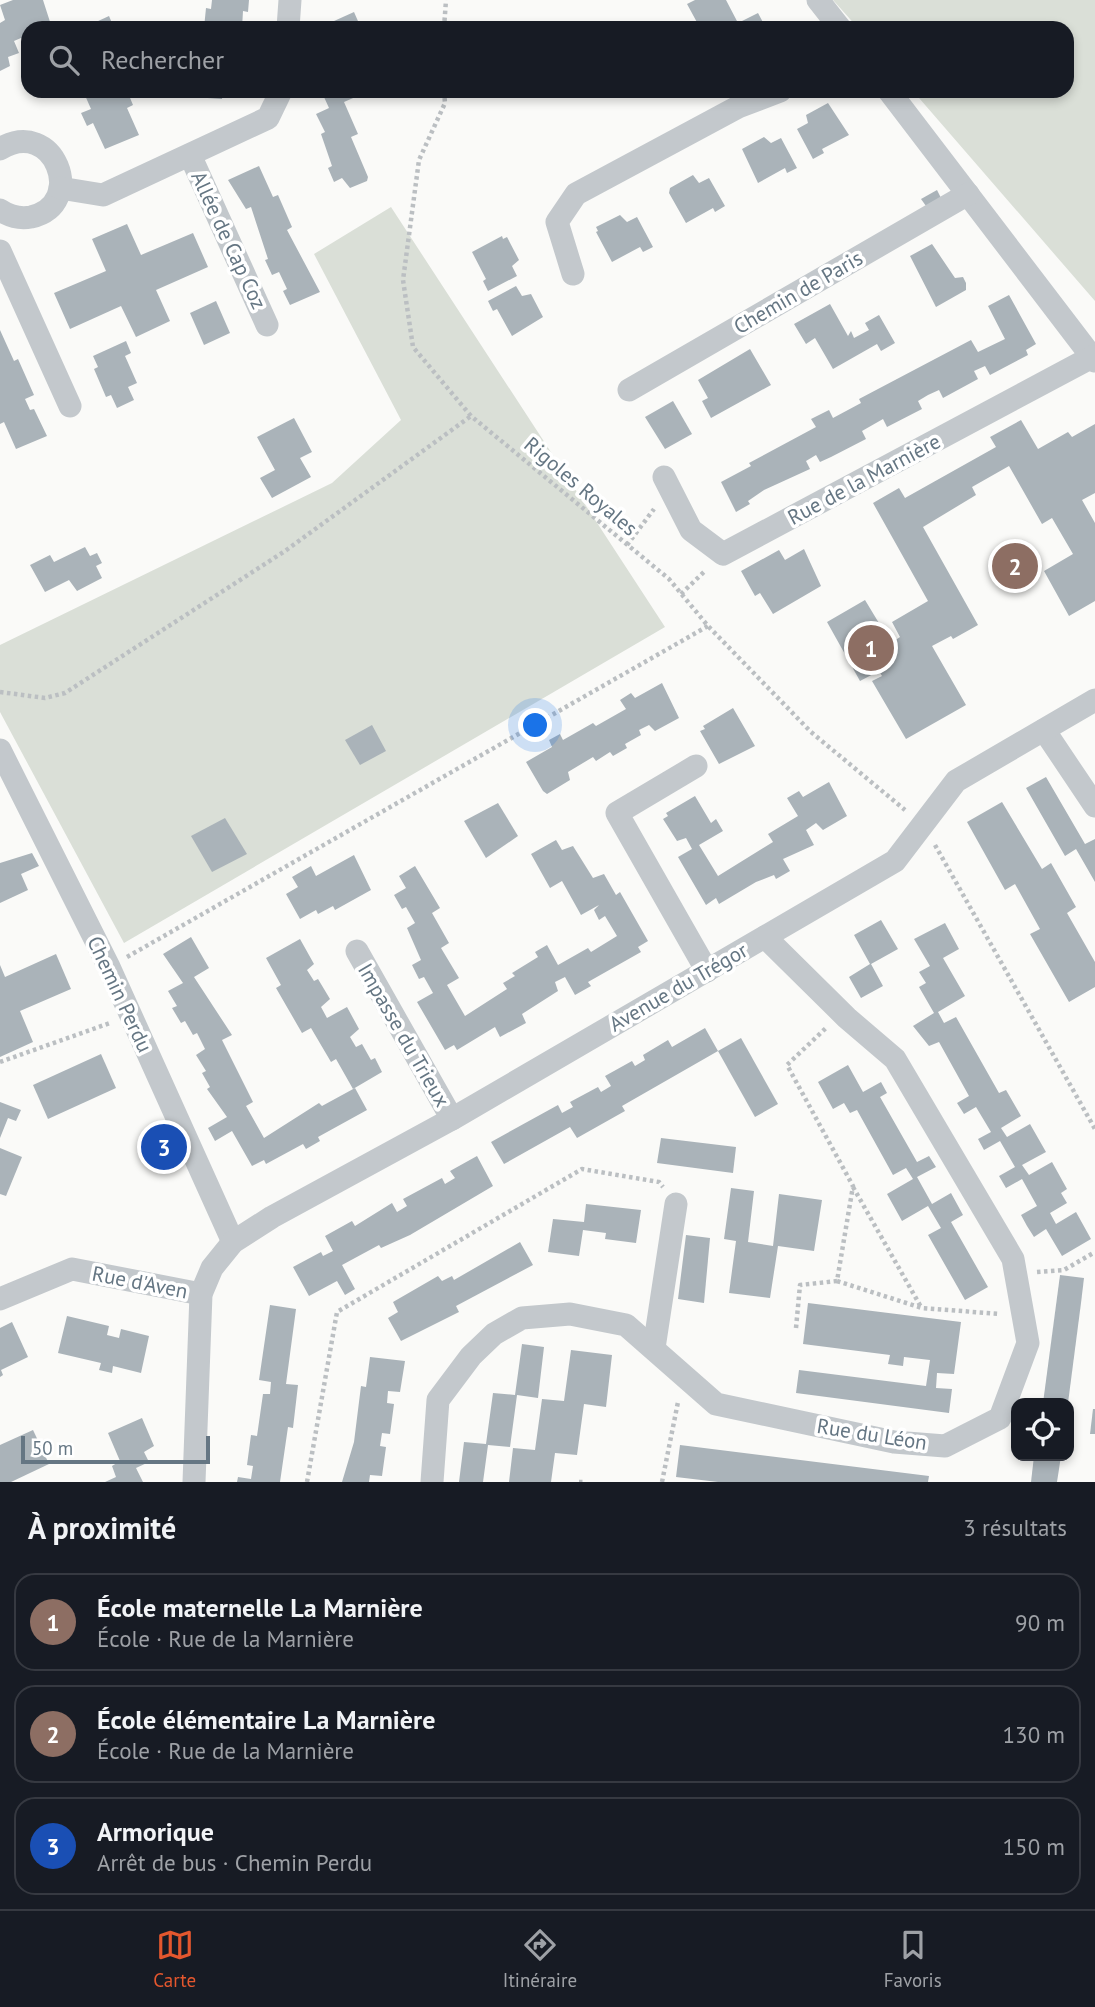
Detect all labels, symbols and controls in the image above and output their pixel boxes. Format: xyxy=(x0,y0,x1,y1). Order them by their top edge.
search box xyxy=(21,21,1074,98)
icon: search xyxy=(45,41,83,79)
text: Rechercher xyxy=(101,43,224,76)
street label: Allée de Cap Coz xyxy=(185,167,273,313)
street label: Chemin de Paris xyxy=(729,244,867,340)
street label: Rue de la Marnière xyxy=(783,427,945,531)
street label: Rigoles Royales xyxy=(519,431,643,541)
pin: 2 xyxy=(992,540,1038,592)
pin: 1 xyxy=(848,622,894,674)
your location xyxy=(518,708,552,742)
street label: Chemin Perdu xyxy=(81,932,159,1056)
street label: Avenue du Trégor xyxy=(604,936,752,1038)
street label: Impasse du Trieux xyxy=(352,958,456,1112)
pin: 3 xyxy=(141,1121,187,1173)
street label: Rue d'Aven xyxy=(90,1260,190,1304)
map controls xyxy=(1011,1398,1074,1461)
button: locate xyxy=(1011,1398,1074,1461)
street label: Rue du Léon xyxy=(815,1412,929,1456)
scale bar xyxy=(21,1433,210,1465)
text: 50 m xyxy=(32,1436,73,1460)
text: À proximité xyxy=(28,1508,176,1547)
text: 3 résultats xyxy=(963,1513,1067,1542)
text: École maternelle La Marnière xyxy=(97,1591,423,1624)
text: 1 xyxy=(46,1608,60,1637)
text: 90 m xyxy=(1015,1608,1065,1637)
text: École · Rue de la Marnière xyxy=(97,1624,354,1653)
text: École élémentaire La Marnière xyxy=(97,1703,435,1736)
text: 2 xyxy=(46,1720,60,1749)
text: 130 m xyxy=(1003,1720,1065,1749)
text: École · Rue de la Marnière xyxy=(97,1736,354,1765)
text: Armorique xyxy=(97,1815,214,1848)
text: 3 xyxy=(46,1832,60,1861)
text: 150 m xyxy=(1003,1832,1065,1861)
text: Arrêt de bus · Chemin Perdu xyxy=(97,1848,372,1877)
tab: Carte xyxy=(153,1926,196,1992)
tab: Itinéraire xyxy=(503,1926,577,1992)
tab: Favoris xyxy=(884,1926,942,1992)

